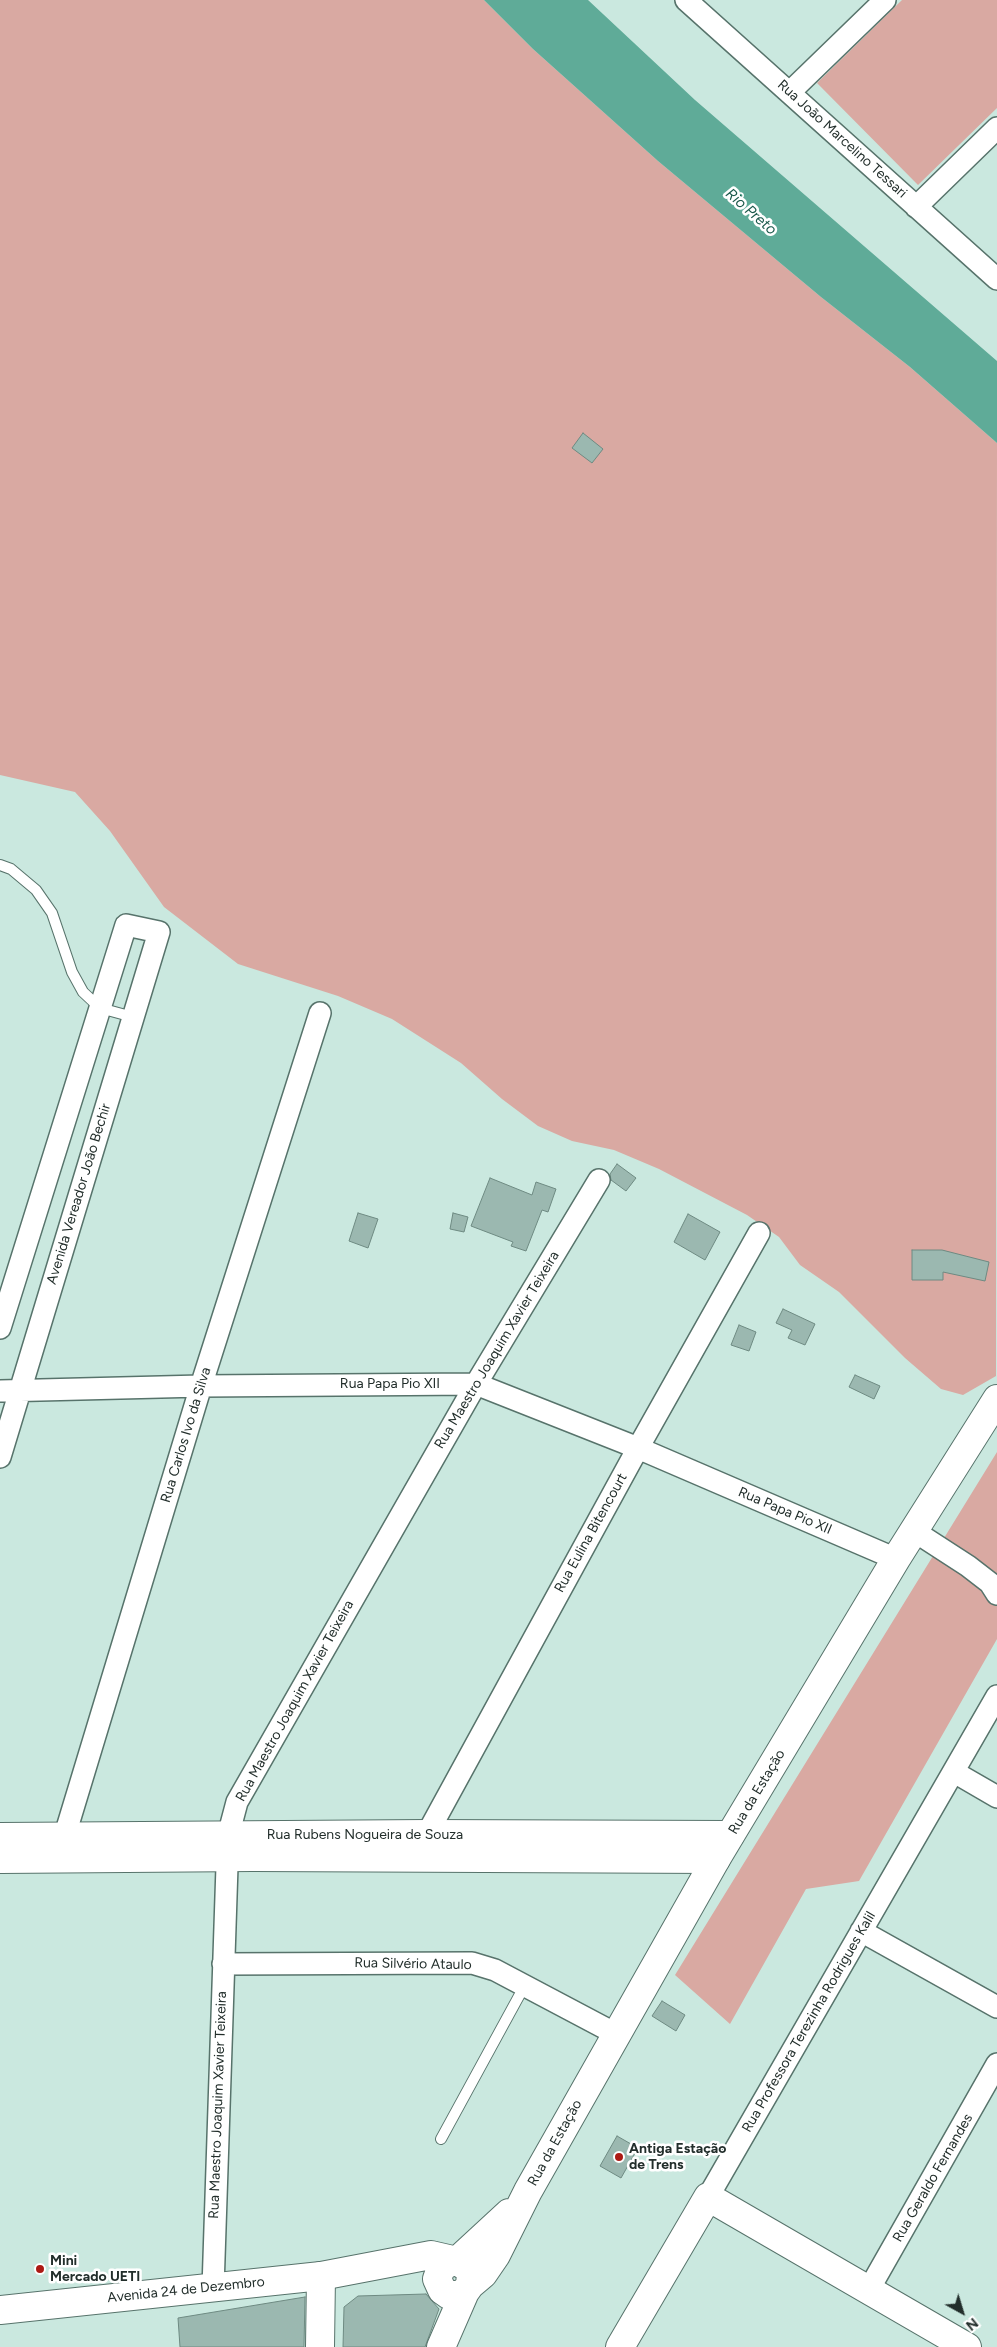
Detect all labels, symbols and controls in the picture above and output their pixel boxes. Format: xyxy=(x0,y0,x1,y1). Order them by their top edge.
street label: Rua João Marcelino Tessari xyxy=(774,76,910,202)
water label: Rio Preto xyxy=(722,185,780,239)
street label: Avenida Vereador João Bechir xyxy=(43,1101,115,1287)
street label: Rua Maestro Joaquim Xavier Teixeira xyxy=(431,1248,563,1452)
street label: Rua Carlos Ivo da Silva xyxy=(157,1365,215,1505)
street label: Rua Papa Pio XII xyxy=(340,1376,440,1392)
street label: Rua Eulina Bitencourt xyxy=(551,1470,631,1596)
street label: Rua Papa Pio XII xyxy=(736,1484,834,1538)
street label: Rua Maestro Joaquim Xavier Teixeira xyxy=(232,1597,358,1805)
street label: Rua da Estação xyxy=(725,1747,789,1837)
street label: Rua Rubens Nogueira de Souza xyxy=(267,1827,463,1843)
street label: Rua Professora Terezinha Rodrigues Kalil xyxy=(739,1909,879,2135)
street label: Rua Silvério Ataulo xyxy=(354,1955,472,1973)
street label: Rua Maestro Joaquim Xavier Teixeira xyxy=(206,1991,230,2219)
street label: Rua da Estação xyxy=(524,2097,586,2189)
street label: Rua Geraldo Fernandes xyxy=(889,2111,977,2245)
place label: Antiga Estação de Trens xyxy=(629,2141,726,2174)
marker: Antiga Estação de Trens xyxy=(613,2151,625,2163)
place label: Mini Mercado UETI xyxy=(50,2253,140,2286)
marker: Mini Mercado UETI xyxy=(34,2263,46,2275)
street label: Avenida 24 de Dezembro xyxy=(107,2273,265,2307)
north arrow xyxy=(937,2287,987,2337)
text: N xyxy=(962,2314,981,2334)

